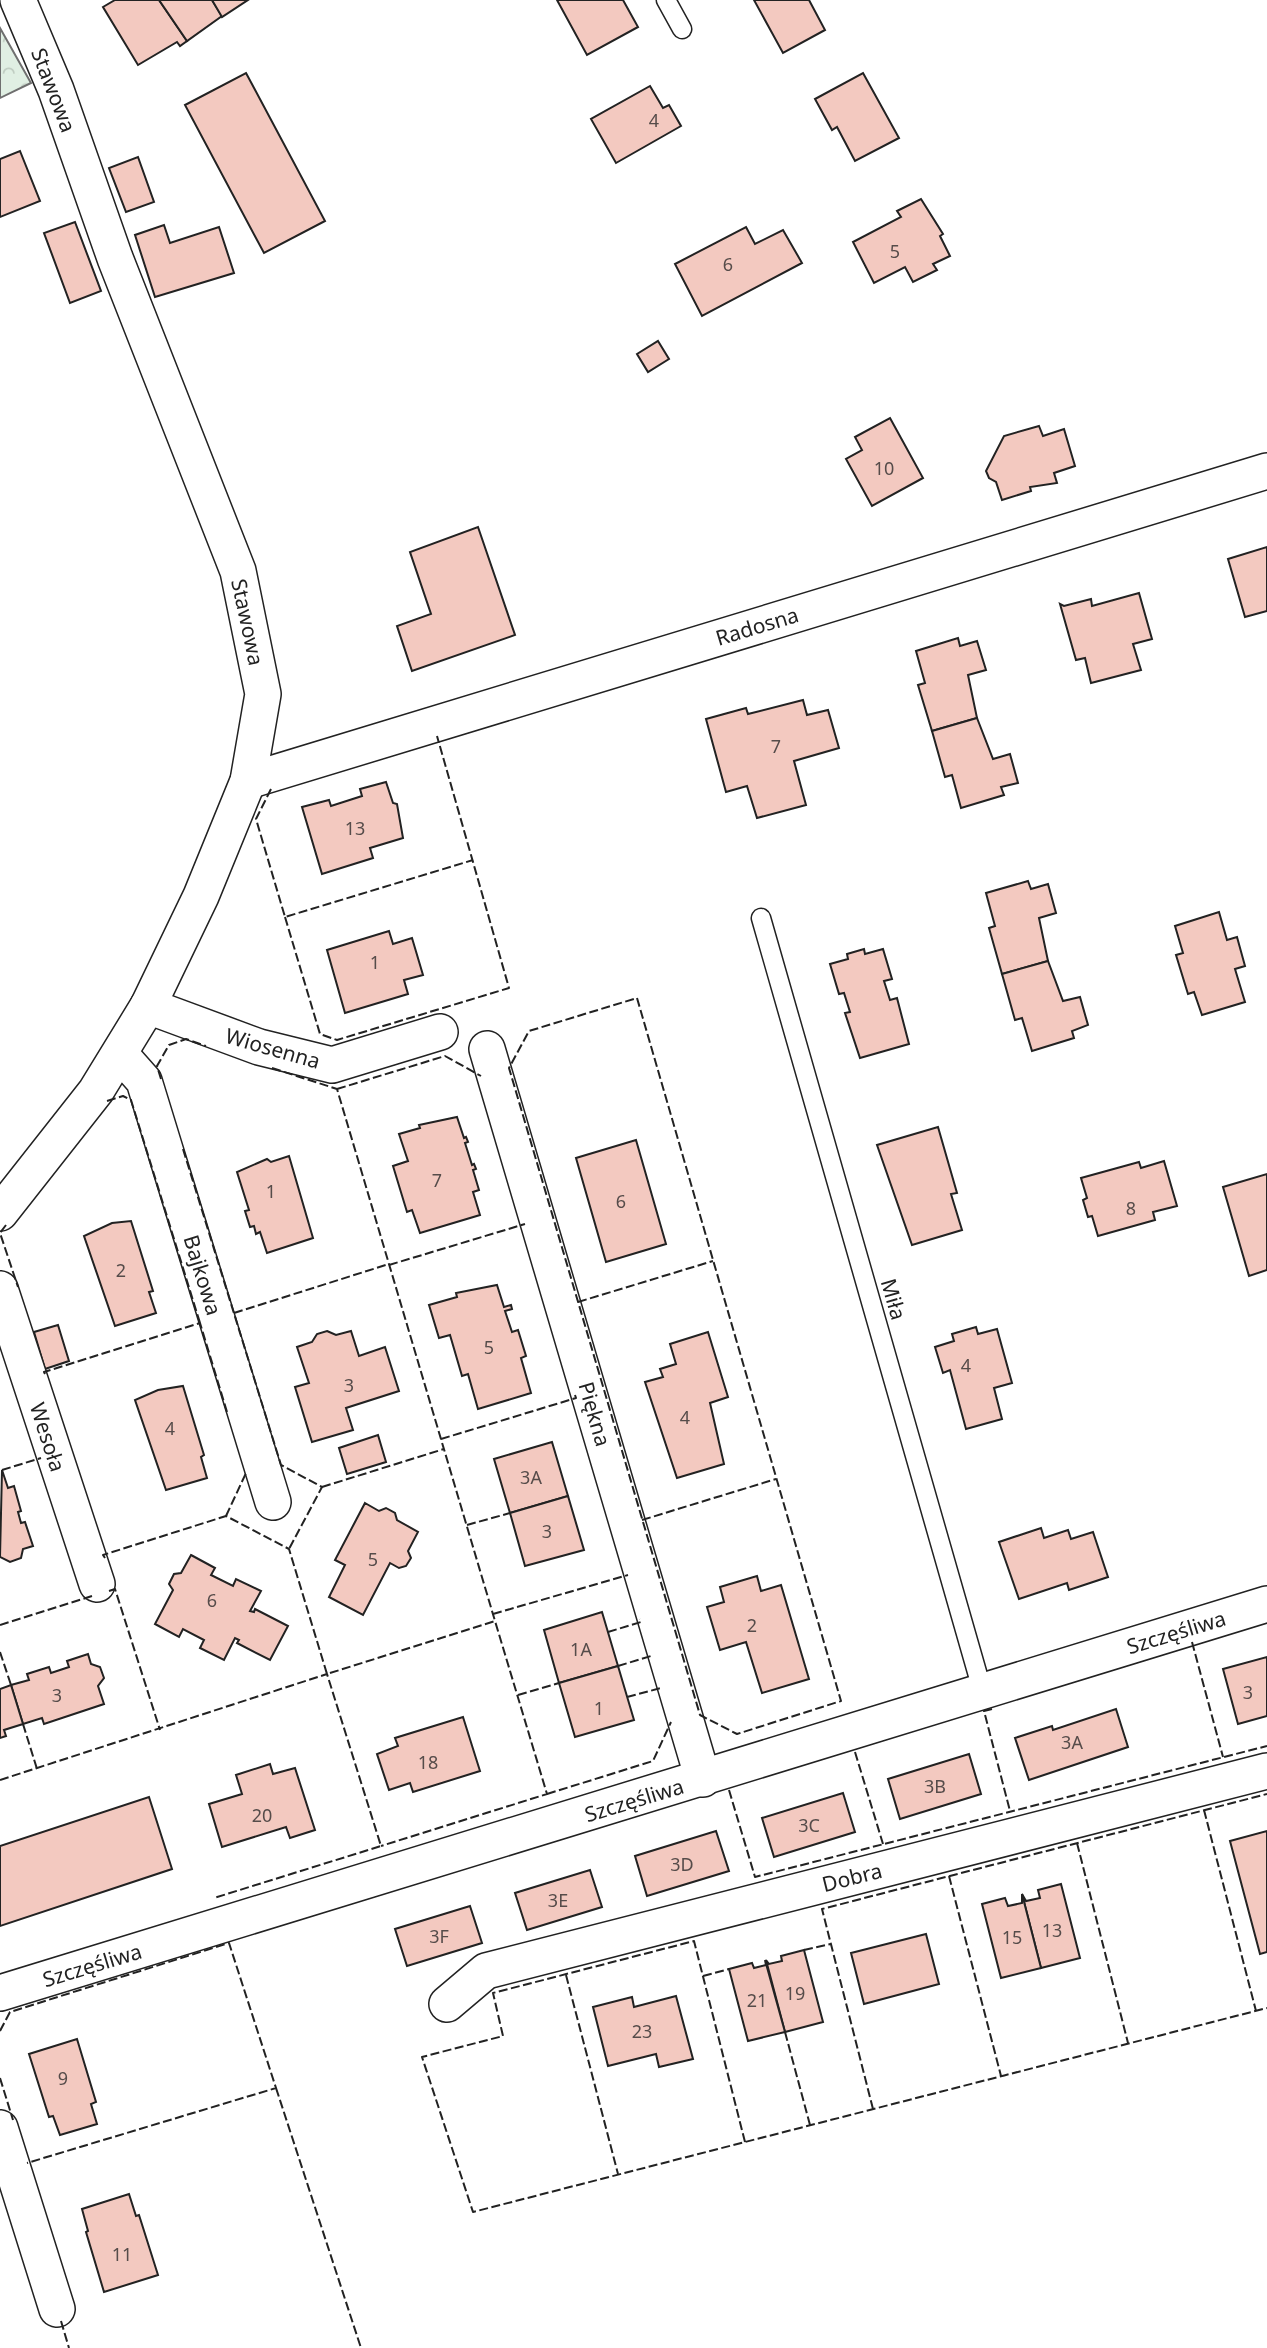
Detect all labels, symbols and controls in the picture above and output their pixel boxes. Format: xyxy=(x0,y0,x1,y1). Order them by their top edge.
street label: Stawowa xyxy=(25,44,83,136)
house number: 4 xyxy=(649,108,659,132)
house number: 5 xyxy=(890,239,900,263)
house number: 6 xyxy=(723,252,733,276)
house number: 10 xyxy=(874,456,894,480)
street label: Stawowa xyxy=(225,576,271,668)
street label: Radosna xyxy=(712,600,802,652)
house number: 7 xyxy=(771,734,781,758)
house number: 13 xyxy=(345,816,365,840)
house number: 1 xyxy=(370,950,380,974)
street label: Wiosenna xyxy=(222,1021,324,1075)
house number: 7 xyxy=(432,1168,442,1192)
house number: 1 xyxy=(266,1179,276,1203)
house number: 6 xyxy=(616,1189,626,1213)
house number: 8 xyxy=(1126,1196,1136,1220)
street label: Bajkowa xyxy=(178,1231,228,1319)
house number: 2 xyxy=(116,1258,126,1282)
street label: Miła xyxy=(875,1275,913,1323)
house number: 5 xyxy=(484,1335,494,1359)
house number: 4 xyxy=(961,1353,971,1377)
house number: 3 xyxy=(344,1373,354,1397)
street label: Piękna xyxy=(572,1378,618,1450)
street label: Wesoła xyxy=(24,1399,72,1475)
house number: 4 xyxy=(680,1405,690,1429)
house number: 4 xyxy=(165,1416,175,1440)
house number: 3A xyxy=(520,1465,542,1489)
house number: 3 xyxy=(542,1519,552,1543)
house number: 5 xyxy=(368,1547,378,1571)
house number: 6 xyxy=(207,1588,217,1612)
street label: Szczęśliwa xyxy=(1123,1604,1229,1660)
house number: 2 xyxy=(747,1613,757,1637)
house number: 1A xyxy=(570,1637,592,1661)
house number: 3 xyxy=(1243,1680,1253,1704)
house number: 3 xyxy=(52,1683,62,1707)
house number: 1 xyxy=(594,1696,604,1720)
house number: 3A xyxy=(1061,1730,1083,1754)
house number: 18 xyxy=(418,1750,438,1774)
street label: Szczęśliwa xyxy=(581,1772,687,1828)
house number: 3B xyxy=(924,1774,946,1798)
house number: 20 xyxy=(252,1803,272,1827)
house number: 3C xyxy=(798,1813,820,1837)
house number: 3D xyxy=(670,1852,694,1876)
street label: Dobra xyxy=(819,1856,885,1898)
house number: 3E xyxy=(548,1888,568,1912)
house number: 13 xyxy=(1042,1918,1062,1942)
house number: 3F xyxy=(429,1924,449,1948)
house number: 15 xyxy=(1002,1925,1022,1949)
street label: Szczęśliwa xyxy=(39,1937,145,1993)
house number: 19 xyxy=(785,1981,805,2005)
house number: 21 xyxy=(747,1988,767,2012)
house number: 23 xyxy=(632,2019,652,2043)
house number: 9 xyxy=(58,2066,68,2090)
house number: 11 xyxy=(112,2242,132,2266)

